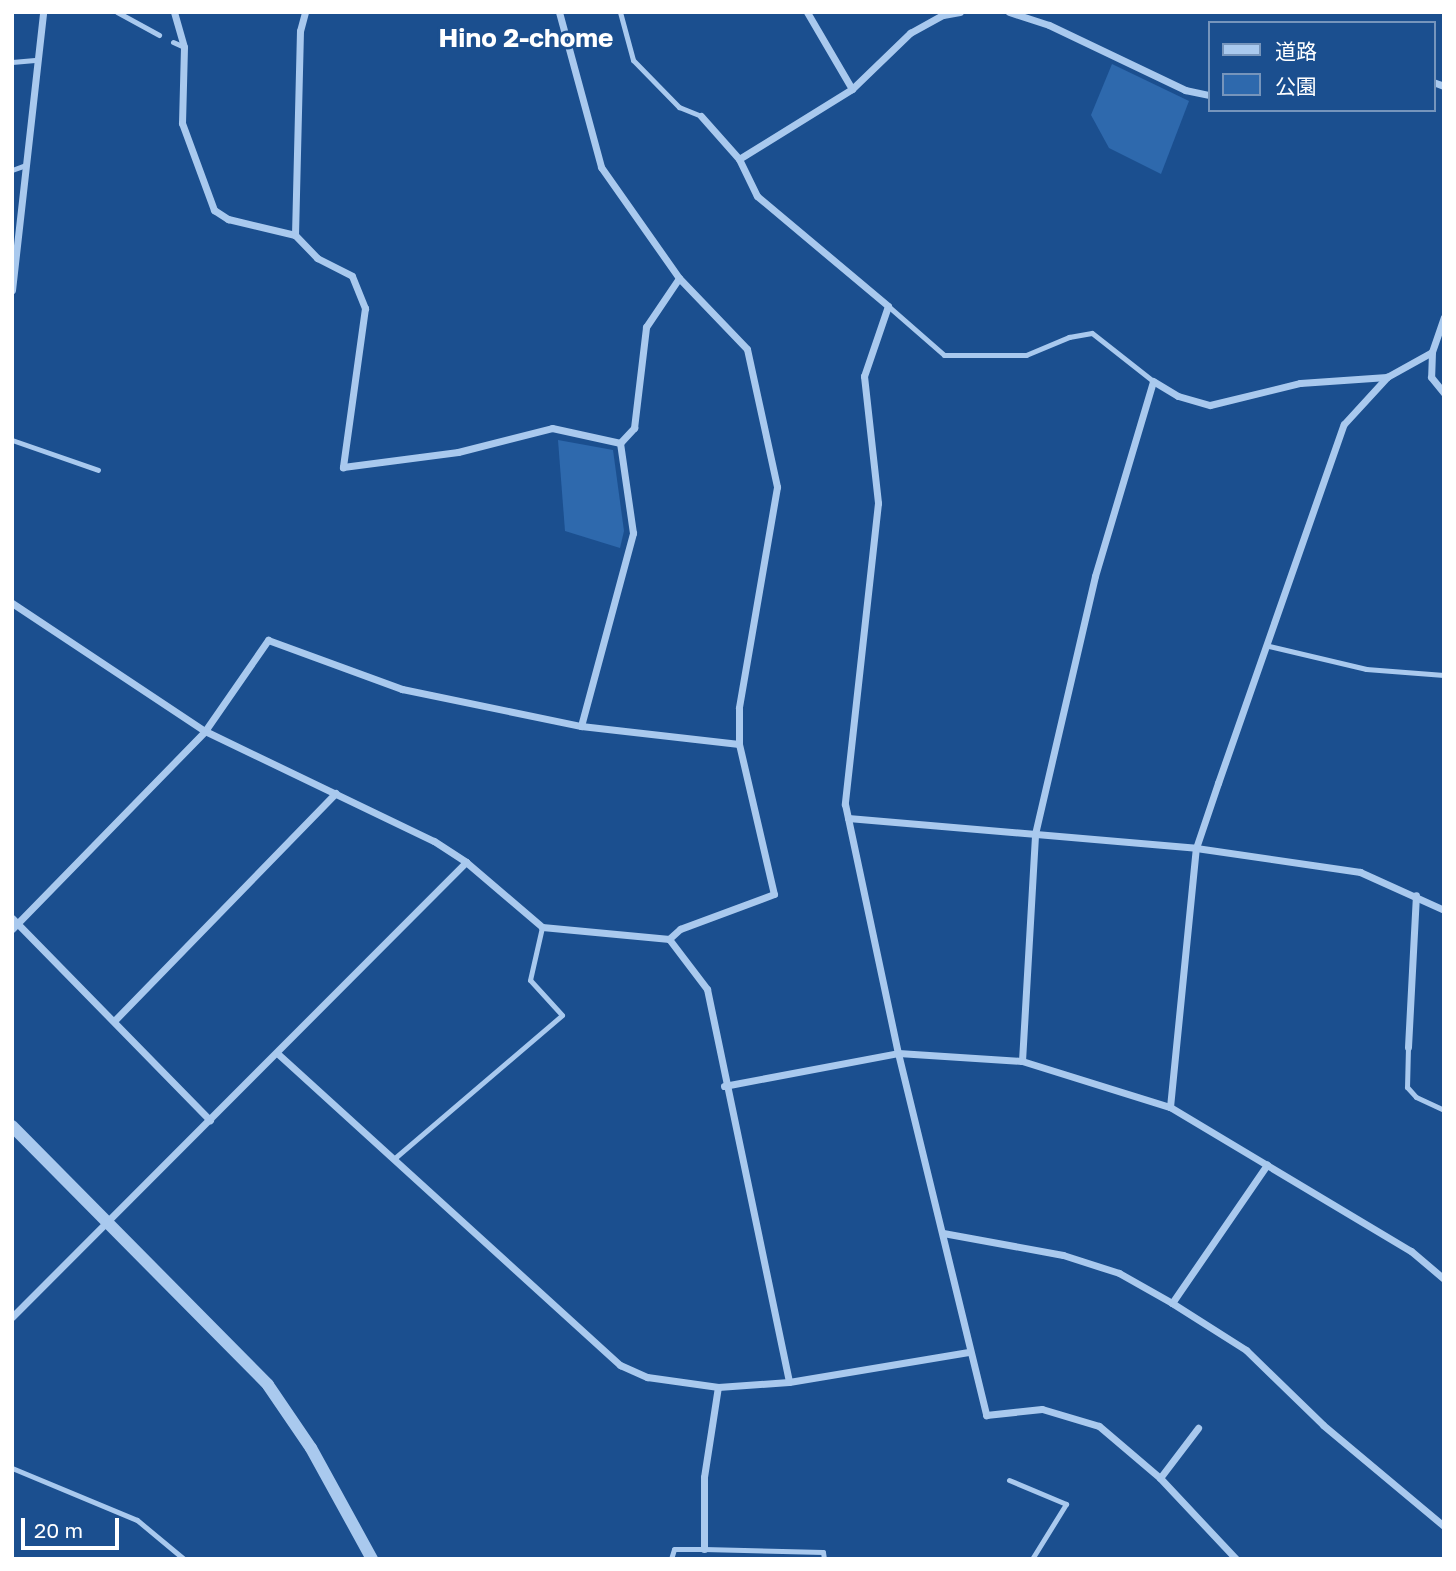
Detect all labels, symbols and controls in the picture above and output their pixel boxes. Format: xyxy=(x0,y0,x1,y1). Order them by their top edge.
legend xyxy=(1208,21,1435,112)
district label: Hino 2-chome xyxy=(439,22,613,54)
text: 道路 xyxy=(1275,38,1317,64)
text: 公園 xyxy=(1275,73,1317,99)
scale bar xyxy=(24,1504,122,1548)
text: 20 m xyxy=(34,1517,83,1543)

